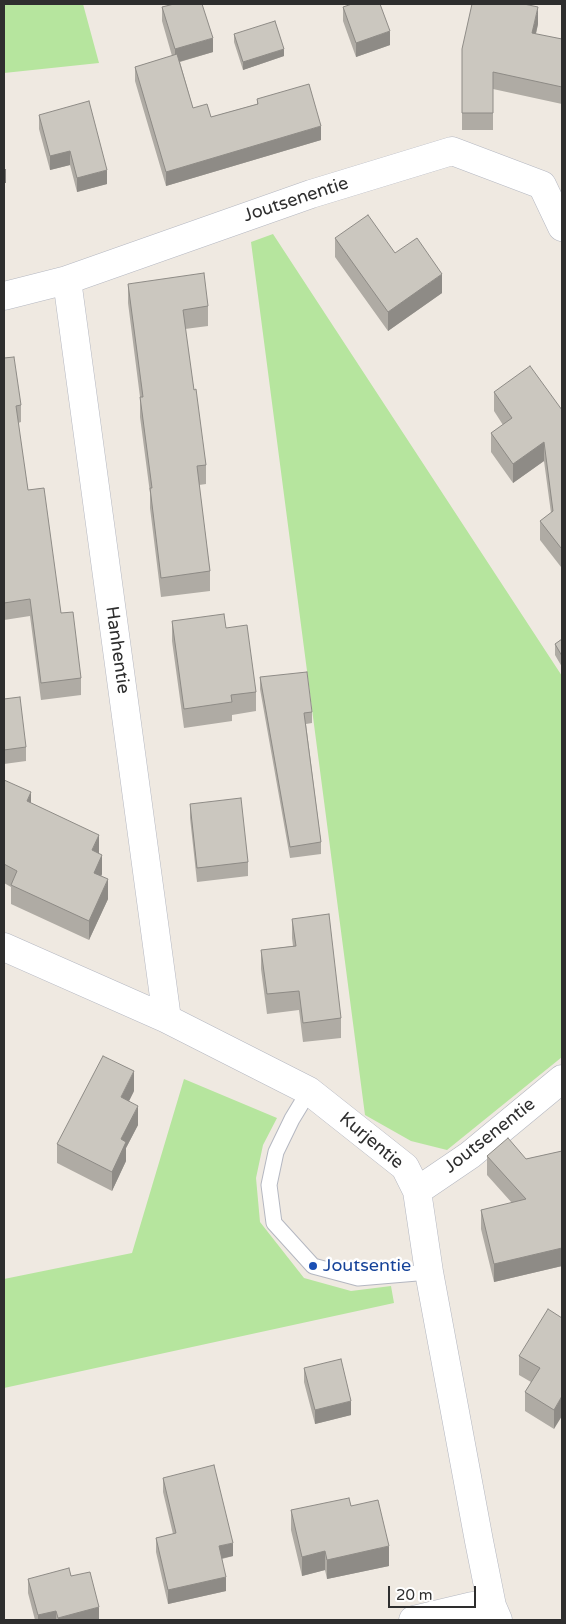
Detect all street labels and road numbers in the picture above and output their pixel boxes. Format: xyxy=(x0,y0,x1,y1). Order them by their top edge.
street label: Joutsenentie xyxy=(241,173,351,227)
street label: Hanhentie xyxy=(100,605,134,695)
street label: Joutsenentie xyxy=(440,1094,540,1178)
street label: Kurjentie xyxy=(335,1108,407,1174)

